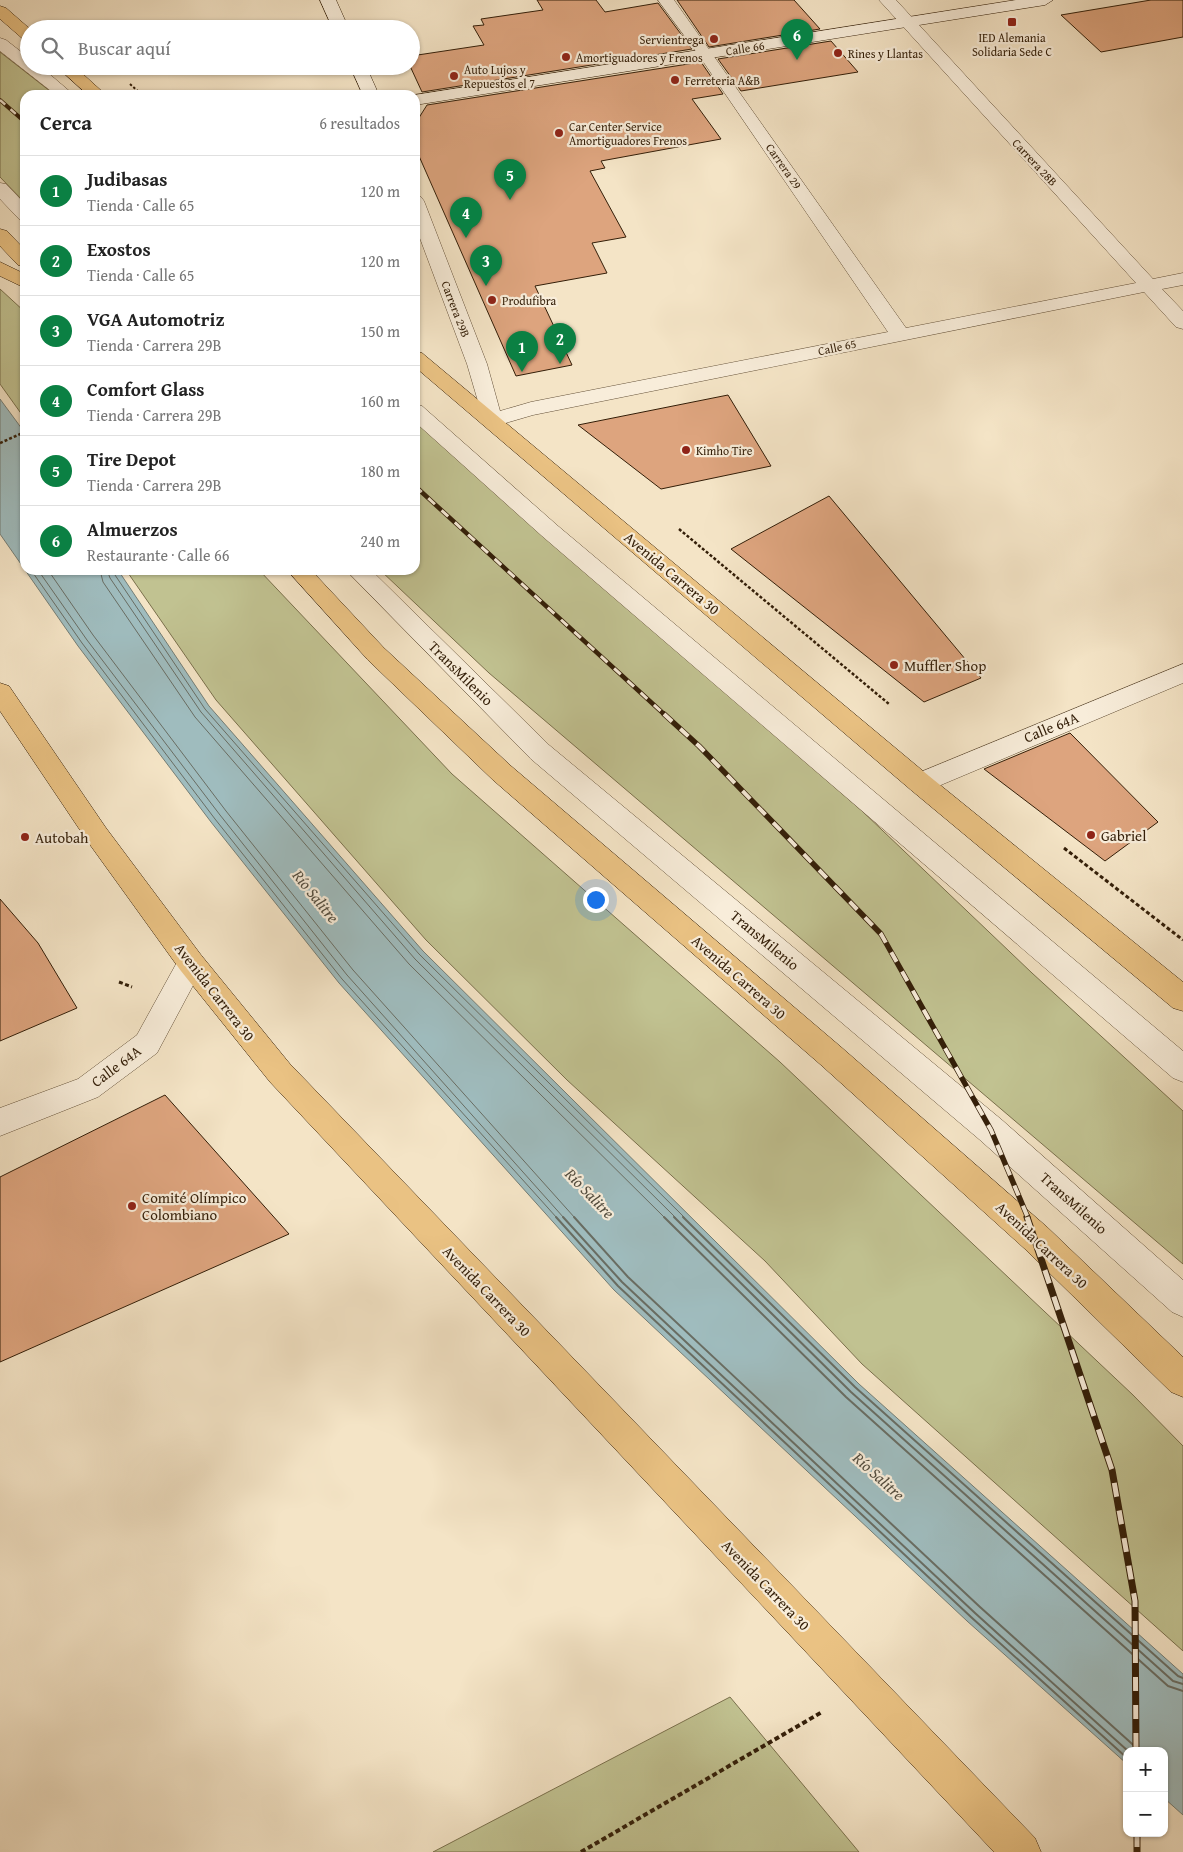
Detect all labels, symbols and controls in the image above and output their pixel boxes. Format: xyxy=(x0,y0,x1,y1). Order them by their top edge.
marker: IED Alemania Solidaria Sede C xyxy=(1006,16,1018,28)
pin: 6 xyxy=(781,19,813,60)
search box xyxy=(20,20,420,75)
place label: IED Alemania Solidaria Sede C xyxy=(972,29,1053,60)
place label: Servientrega xyxy=(640,31,704,48)
marker: Servientrega xyxy=(708,33,720,45)
icon: search xyxy=(38,34,66,62)
text: Buscar aquí xyxy=(78,34,171,62)
street label: Calle 66 xyxy=(725,37,766,59)
place label: Rines y Llantas xyxy=(848,45,923,62)
marker: Rines y Llantas xyxy=(832,47,844,59)
place label: Amortiguadores y Frenos xyxy=(576,49,703,66)
marker: Amortiguadores y Frenos xyxy=(560,51,572,63)
place label: Auto Lujos y Repuestos el 7 xyxy=(464,61,535,92)
marker: Auto Lujos y Repuestos el 7 xyxy=(448,70,460,82)
place label: Ferreteria A&B xyxy=(685,72,760,89)
marker: Ferreteria A&B xyxy=(669,74,681,86)
text: Cerca xyxy=(40,107,92,138)
text: 6 resultados xyxy=(319,111,400,135)
place label: Car Center Service Amortiguadores Frenos xyxy=(569,118,687,149)
marker: Car Center Service Amortiguadores Frenos xyxy=(553,127,565,139)
street label: Carrera 28B xyxy=(1009,135,1061,190)
street label: Carrera 29 xyxy=(762,140,806,192)
pin: 5 xyxy=(494,159,526,200)
text: Judibasas xyxy=(87,165,167,193)
text: 1 xyxy=(52,179,60,203)
text: 120 m xyxy=(360,179,400,203)
text: Tienda · Calle 65 xyxy=(87,193,194,217)
pin: 4 xyxy=(450,197,482,238)
text: Exostos xyxy=(87,235,151,263)
pin: 3 xyxy=(470,245,502,286)
text: 2 xyxy=(52,249,60,273)
text: 120 m xyxy=(360,249,400,273)
text: Tienda · Calle 65 xyxy=(87,263,194,287)
street label: Carrera 29B xyxy=(437,278,475,340)
place label: Produfibra xyxy=(502,292,556,309)
marker: Produfibra xyxy=(486,294,498,306)
text: VGA Automotriz xyxy=(87,305,224,333)
text: 3 xyxy=(52,319,60,343)
text: 150 m xyxy=(360,319,400,343)
pin: 2 xyxy=(544,323,576,364)
pin: 1 xyxy=(506,331,538,372)
text: Tienda · Carrera 29B xyxy=(87,333,221,357)
street label: Calle 65 xyxy=(816,335,858,359)
text: Comfort Glass xyxy=(87,375,205,403)
text: 4 xyxy=(52,389,60,413)
text: 160 m xyxy=(360,389,400,413)
text: Tienda · Carrera 29B xyxy=(87,403,221,427)
place label: Kimho Tire xyxy=(696,442,753,459)
marker: Kimho Tire xyxy=(680,444,692,456)
text: Tire Depot xyxy=(87,445,176,473)
text: 5 xyxy=(52,459,60,483)
text: 180 m xyxy=(360,459,400,483)
text: Tienda · Carrera 29B xyxy=(87,473,221,497)
text: Almuerzos xyxy=(87,515,178,543)
street label: Avenida Carrera 30 xyxy=(620,527,724,619)
text: 6 xyxy=(52,529,60,553)
text: 240 m xyxy=(360,529,400,553)
text: Restaurante · Calle 66 xyxy=(87,543,229,567)
street label: TransMilenio xyxy=(424,636,498,710)
place label: Muffler Shop xyxy=(904,655,986,676)
marker: Muffler Shop xyxy=(888,659,900,671)
street label: Calle 64A xyxy=(1020,706,1082,748)
place label: Gabriel xyxy=(1101,825,1146,846)
place label: Autobah xyxy=(35,827,89,848)
marker: Gabriel xyxy=(1085,829,1097,841)
marker: Autobah xyxy=(19,831,31,843)
water label: Río Salitre xyxy=(286,863,345,928)
your location xyxy=(583,887,609,913)
street label: TransMilenio xyxy=(726,905,804,975)
street label: Avenida Carrera 30 xyxy=(687,930,791,1024)
street label: Avenida Carrera 30 xyxy=(170,939,260,1045)
street label: Calle 64A xyxy=(87,1040,145,1092)
water label: Río Salitre xyxy=(559,1161,621,1224)
street label: TransMilenio xyxy=(1036,1167,1112,1239)
place label: Comité Olímpico Colombiano xyxy=(142,1187,247,1225)
street label: Avenida Carrera 30 xyxy=(991,1197,1093,1293)
marker: Comité Olímpico Colombiano xyxy=(126,1200,138,1212)
street label: Avenida Carrera 30 xyxy=(438,1241,536,1341)
water label: Río Salitre xyxy=(847,1446,911,1506)
street label: Avenida Carrera 30 xyxy=(717,1535,815,1635)
map controls xyxy=(1123,1747,1168,1837)
button: + xyxy=(1123,1747,1168,1792)
button: − xyxy=(1123,1792,1168,1837)

